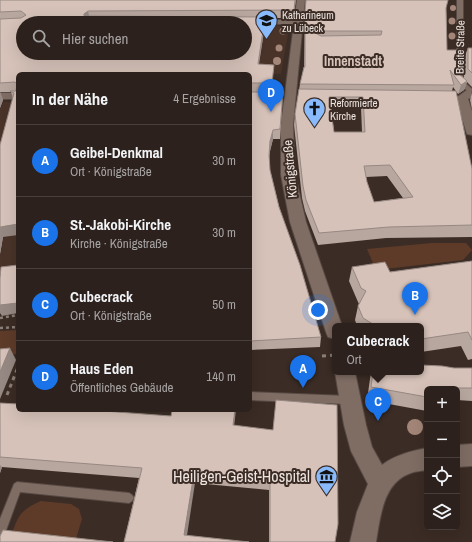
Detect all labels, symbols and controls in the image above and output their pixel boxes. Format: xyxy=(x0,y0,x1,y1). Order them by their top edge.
school or university icon: Katharineum zu Lübeck xyxy=(253,8,279,41)
place label: Katharineum zu Lübeck xyxy=(282,8,334,35)
search box xyxy=(16,16,252,60)
street label: Breite Straße xyxy=(453,20,467,74)
icon: search xyxy=(30,27,52,49)
text: Hier suchen xyxy=(62,28,128,49)
district label: Innenstadt xyxy=(324,52,382,70)
pin: D xyxy=(258,79,284,112)
text: In der Nähe xyxy=(32,87,108,110)
text: 4 Ergebnisse xyxy=(173,90,236,107)
church icon: Reformierte Kirche xyxy=(301,96,327,129)
place label: Reformierte Kirche xyxy=(330,96,378,123)
street label: Königstraße xyxy=(279,139,301,199)
text: Geibel-Denkmal xyxy=(70,142,163,163)
text: A xyxy=(41,152,49,169)
text: 30 m xyxy=(212,152,236,169)
text: Ort · Königstraße xyxy=(70,163,152,180)
text: St.-Jakobi-Kirche xyxy=(70,214,171,235)
text: B xyxy=(41,224,49,241)
text: 30 m xyxy=(212,224,236,241)
text: Kirche · Königstraße xyxy=(70,235,168,252)
pin: B xyxy=(402,282,428,315)
text: Cubecrack xyxy=(70,286,133,307)
text: C xyxy=(41,296,49,313)
text: 50 m xyxy=(212,296,236,313)
your location xyxy=(308,300,328,320)
text: Ort · Königstraße xyxy=(70,307,152,324)
popup xyxy=(332,323,424,375)
text: Cubecrack xyxy=(347,330,409,351)
text: Ort xyxy=(347,351,361,368)
pin: A xyxy=(290,355,316,388)
text: Haus Eden xyxy=(70,358,134,379)
text: D xyxy=(41,368,49,385)
text: 140 m xyxy=(206,368,236,385)
text: Öffentliches Gebäude xyxy=(70,379,174,396)
map controls xyxy=(424,386,460,530)
button: + xyxy=(424,386,460,422)
pin: C xyxy=(365,388,391,421)
button: − xyxy=(424,422,460,458)
button: locate xyxy=(424,458,460,494)
museum icon: Heiligen-Geist-Hospital xyxy=(313,463,339,496)
place label: Heiligen-Geist-Hospital xyxy=(173,465,310,487)
button: layers xyxy=(424,494,460,530)

